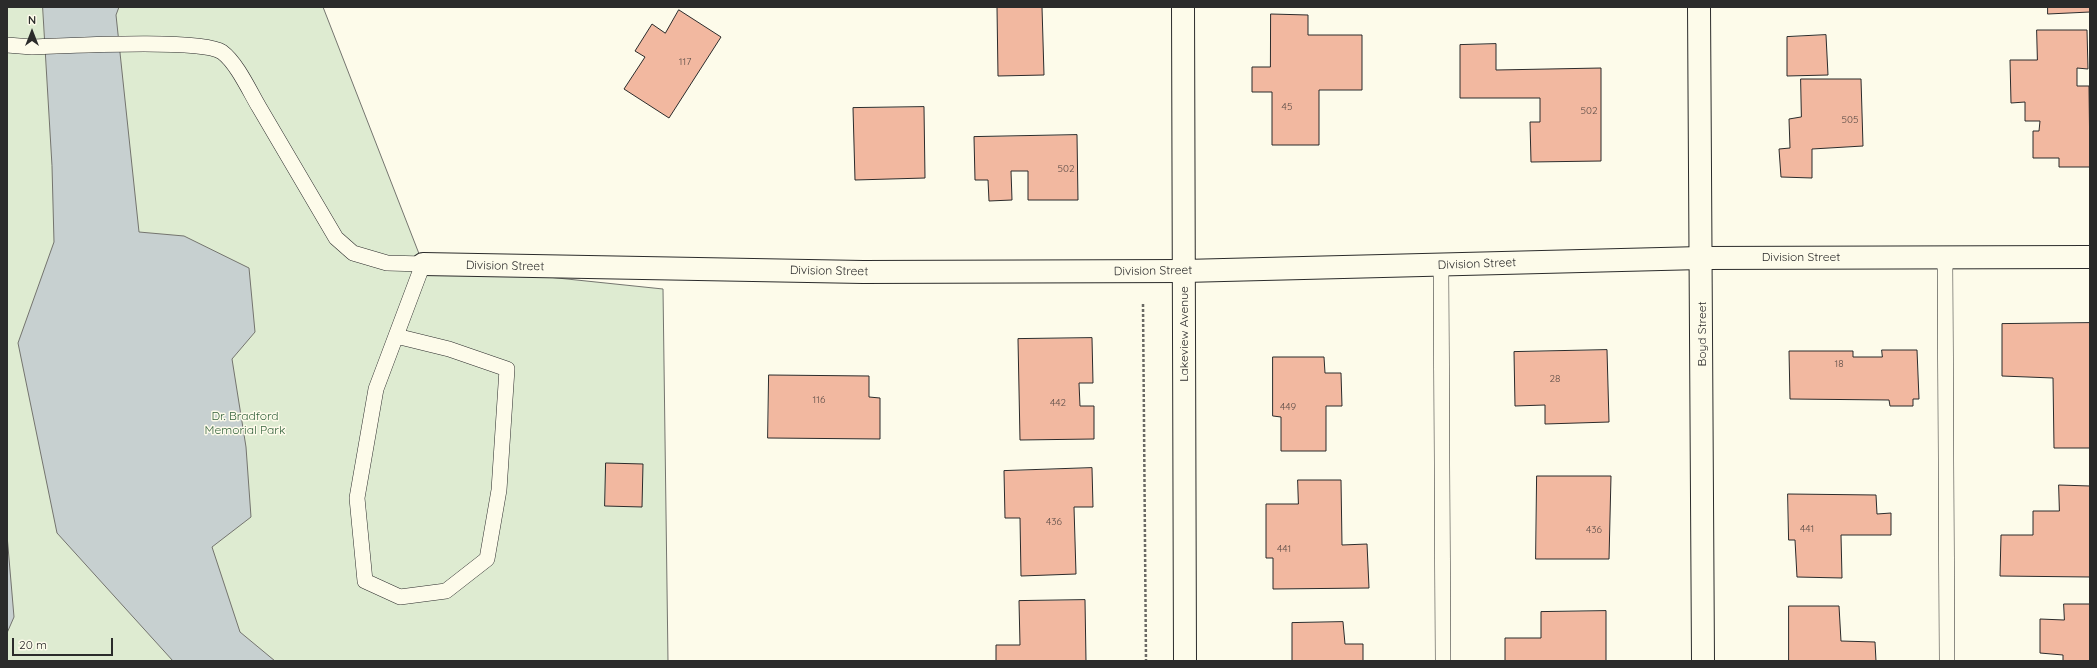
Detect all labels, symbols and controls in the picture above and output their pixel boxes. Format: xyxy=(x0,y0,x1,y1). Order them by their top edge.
north arrow xyxy=(12,12,52,52)
text: N xyxy=(28,13,36,27)
house number: 117 xyxy=(679,56,691,68)
house number: 45 xyxy=(1282,101,1292,113)
house number: 502 xyxy=(1581,105,1597,117)
house number: 505 xyxy=(1842,114,1858,126)
house number: 502 xyxy=(1058,163,1074,175)
street label: Division Street xyxy=(1762,250,1840,264)
street label: Division Street xyxy=(1437,255,1517,273)
street label: Division Street xyxy=(466,258,544,274)
street label: Division Street xyxy=(790,263,868,279)
street label: Division Street xyxy=(1114,263,1192,279)
street label: Lakeview Avenue xyxy=(1177,286,1191,382)
street label: Boyd Street xyxy=(1695,301,1709,367)
house number: 18 xyxy=(1834,358,1844,370)
house number: 28 xyxy=(1550,373,1560,385)
house number: 116 xyxy=(813,394,825,406)
house number: 442 xyxy=(1050,397,1066,409)
house number: 449 xyxy=(1280,401,1296,413)
park label: Dr. Bradford Memorial Park xyxy=(205,409,285,437)
house number: 436 xyxy=(1046,516,1062,528)
house number: 441 xyxy=(1800,523,1814,535)
house number: 436 xyxy=(1586,524,1602,536)
house number: 441 xyxy=(1277,543,1291,555)
scale bar xyxy=(14,630,115,656)
text: 20 m xyxy=(19,637,47,652)

